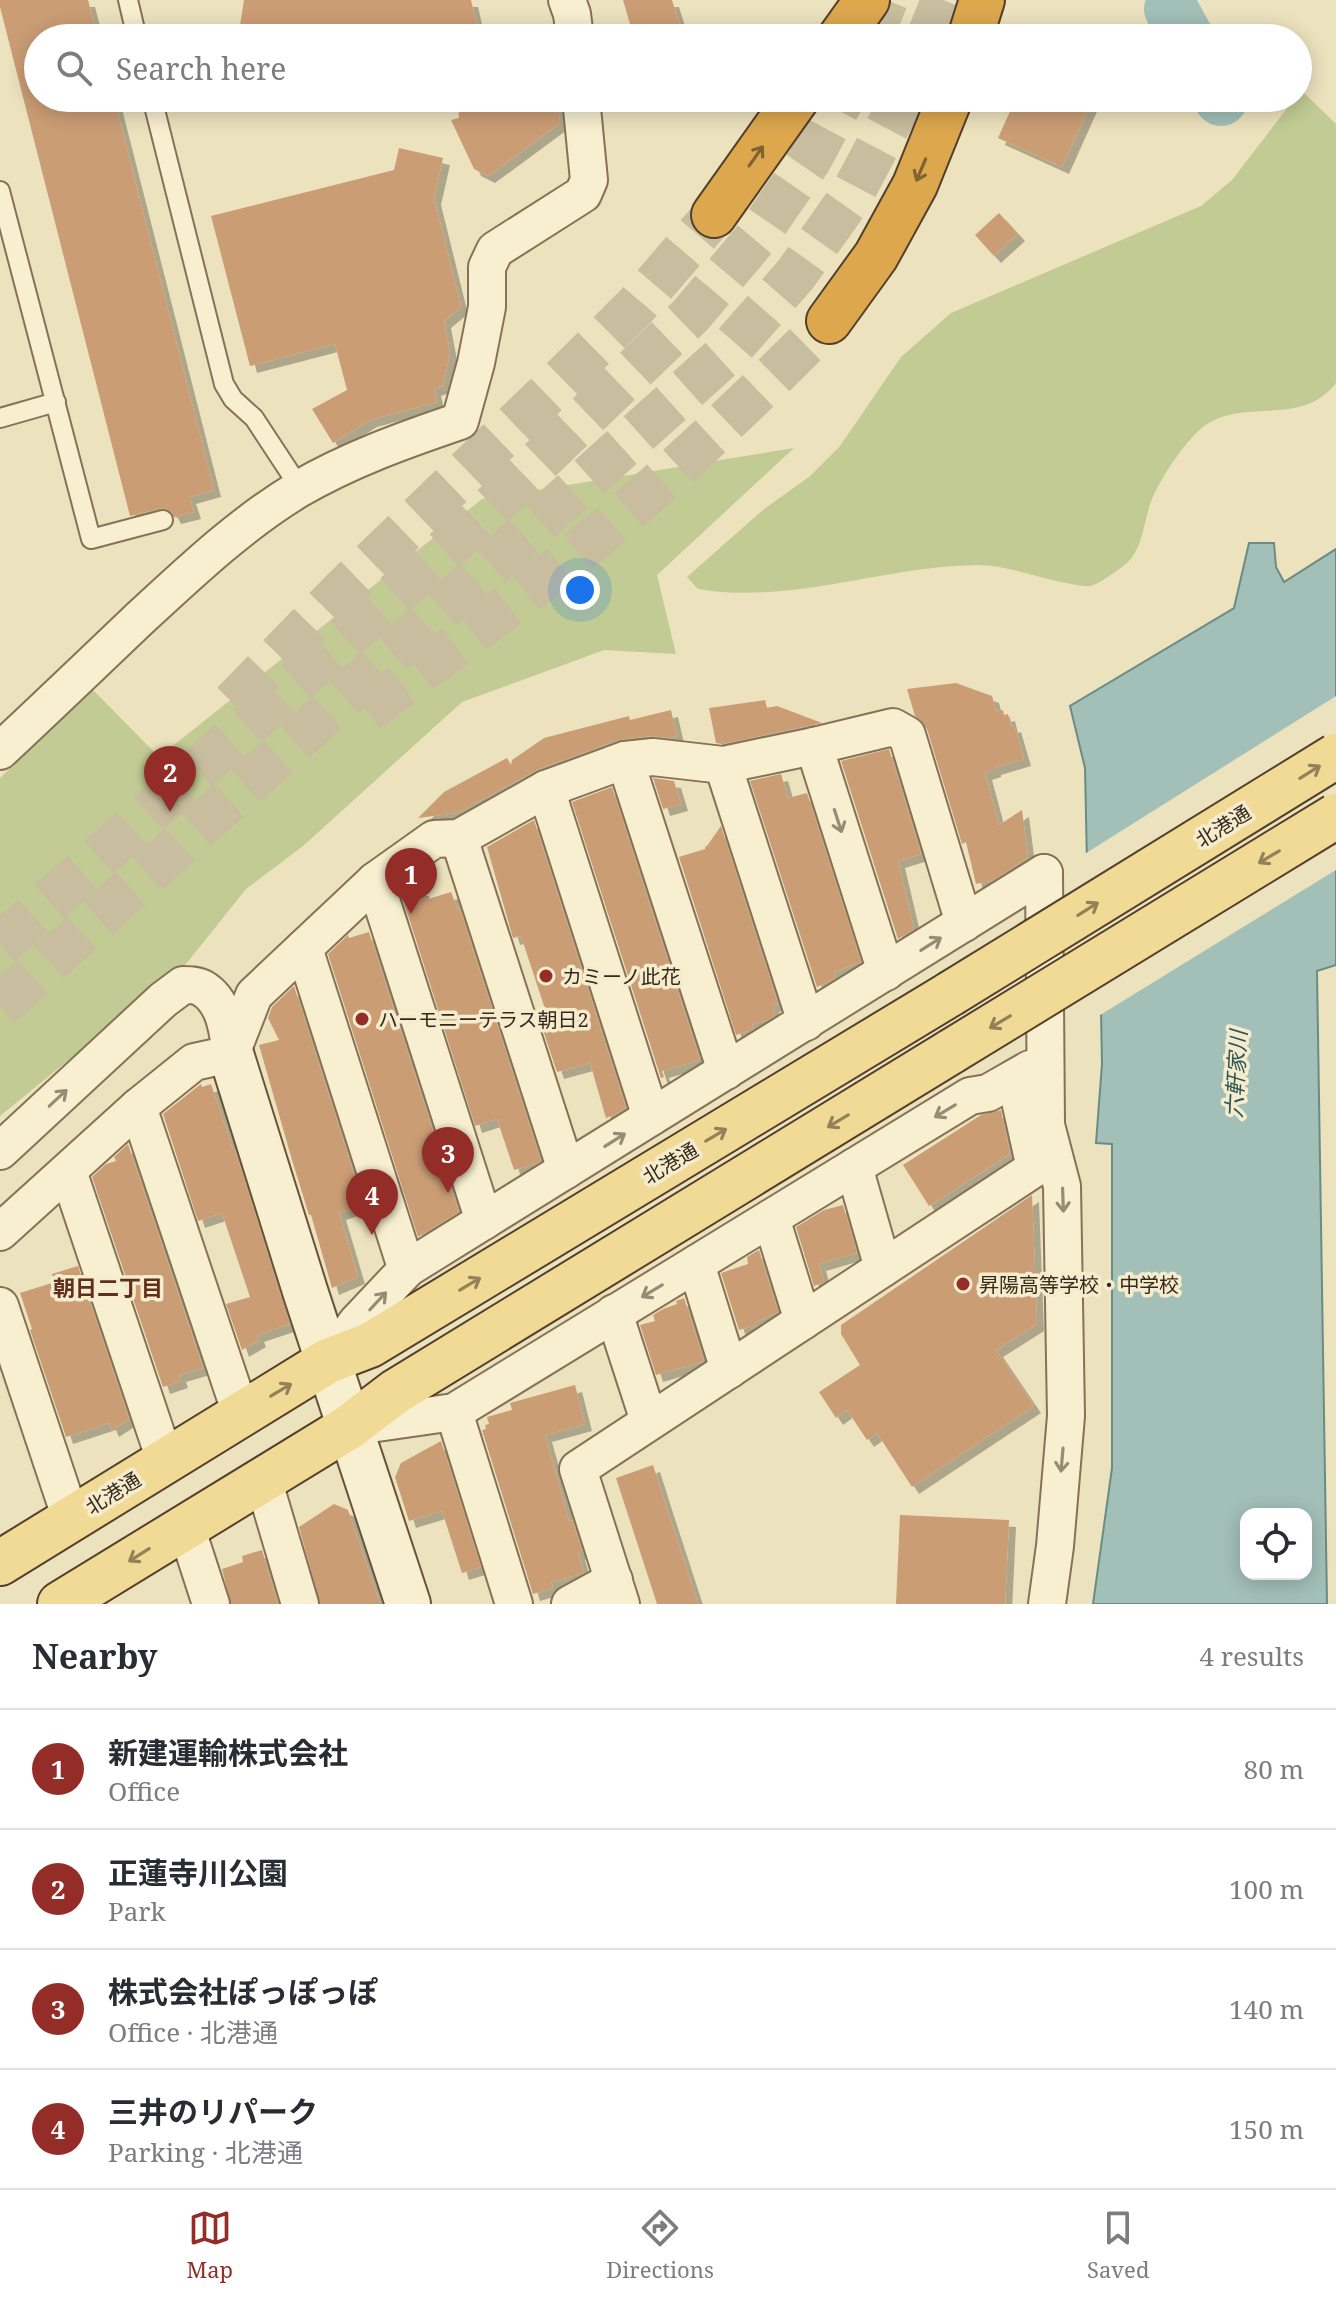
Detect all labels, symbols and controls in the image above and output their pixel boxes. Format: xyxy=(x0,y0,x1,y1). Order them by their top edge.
search box xyxy=(24,24,1312,112)
icon: search xyxy=(52,46,96,90)
text: Search here xyxy=(116,48,286,89)
one-way arrow xyxy=(748,146,764,168)
one-way arrow xyxy=(913,157,928,182)
your location xyxy=(560,570,600,610)
pin: 2 xyxy=(144,746,196,812)
one-way arrow xyxy=(1298,764,1321,780)
street label: 北港通 xyxy=(1190,799,1256,853)
one-way arrow xyxy=(831,807,846,833)
pin: 1 xyxy=(385,848,437,914)
one-way arrow xyxy=(1259,849,1281,865)
one-way arrow xyxy=(1076,900,1099,916)
one-way arrow xyxy=(919,935,942,951)
place label: カミーノ此花 xyxy=(562,963,681,990)
marker: カミーノ此花 xyxy=(537,967,555,985)
place label: ハーモニーテラス朝日2 xyxy=(378,1006,589,1033)
marker: ハーモニーテラス朝日2 xyxy=(353,1010,371,1028)
one-way arrow xyxy=(989,1014,1012,1030)
water label: 六軒家川 xyxy=(1218,1027,1252,1119)
one-way arrow xyxy=(48,1089,68,1108)
one-way arrow xyxy=(935,1103,957,1120)
one-way arrow xyxy=(827,1114,850,1130)
pin: 3 xyxy=(422,1127,474,1193)
one-way arrow xyxy=(705,1127,727,1143)
one-way arrow xyxy=(603,1131,626,1147)
street label: 北港通 xyxy=(637,1136,703,1190)
pin: 4 xyxy=(346,1169,398,1235)
one-way arrow xyxy=(1055,1186,1070,1213)
place label: 昇陽高等学校・中学校 xyxy=(979,1271,1179,1298)
district label: 朝日二丁目 xyxy=(53,1272,163,1302)
marker: 昇陽高等学校・中学校 xyxy=(954,1275,972,1293)
one-way arrow xyxy=(458,1276,481,1292)
one-way arrow xyxy=(641,1283,664,1299)
one-way arrow xyxy=(368,1291,387,1311)
one-way arrow xyxy=(269,1381,292,1397)
one-way arrow xyxy=(1054,1446,1069,1473)
street label: 北港通 xyxy=(80,1466,146,1520)
map controls xyxy=(1240,1508,1312,1580)
button: locate xyxy=(1240,1508,1312,1580)
one-way arrow xyxy=(129,1547,151,1564)
text: Nearby xyxy=(32,1633,158,1679)
text: 4 results xyxy=(1199,1638,1304,1674)
text: 新建運輸株式会社 xyxy=(108,1732,348,1773)
text: 1 xyxy=(51,1751,65,1787)
text: 80 m xyxy=(1244,1751,1304,1787)
text: Office xyxy=(108,1773,180,1809)
text: 正蓮寺川公園 xyxy=(108,1852,288,1893)
text: 2 xyxy=(51,1871,65,1907)
text: 100 m xyxy=(1229,1871,1304,1907)
text: Park xyxy=(108,1893,166,1929)
text: 株式会社ぽっぽっぽ xyxy=(108,1971,378,2012)
text: 3 xyxy=(51,1991,65,2027)
text: 140 m xyxy=(1229,1991,1304,2027)
text: Office · 北港通 xyxy=(108,2014,278,2050)
text: 三井のリパーク xyxy=(108,2091,318,2132)
text: 4 xyxy=(51,2111,65,2147)
text: 150 m xyxy=(1229,2111,1304,2147)
text: Parking · 北港通 xyxy=(108,2134,303,2170)
tab: Map xyxy=(187,2206,233,2284)
tab: Directions xyxy=(606,2206,714,2284)
tab: Saved xyxy=(1087,2206,1149,2284)

